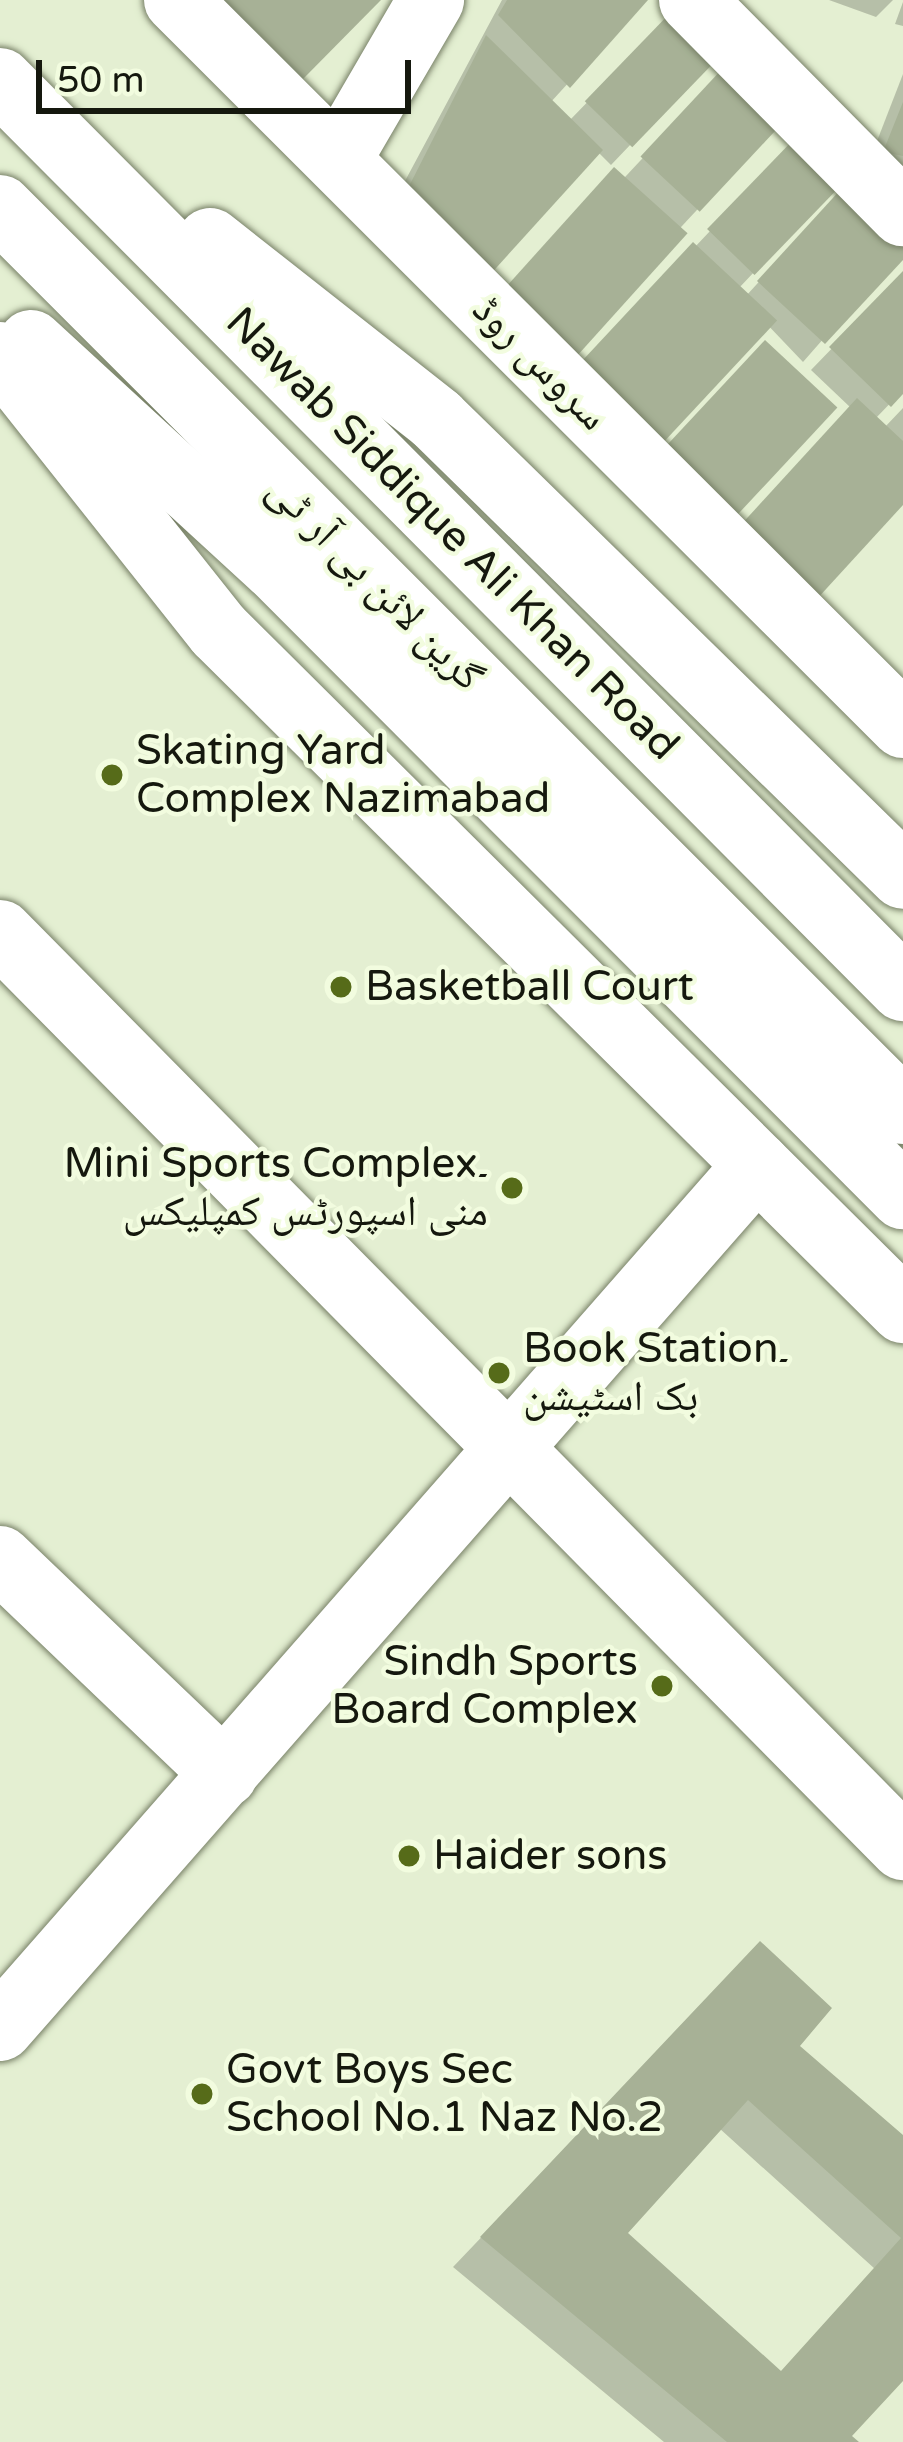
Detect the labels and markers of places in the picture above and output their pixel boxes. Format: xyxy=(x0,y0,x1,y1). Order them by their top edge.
place label: Skating Yard Complex Nazimabad xyxy=(136,726,550,825)
marker: Skating Yard Complex Nazimabad xyxy=(99,762,125,788)
place label: Basketball Court xyxy=(365,962,694,1012)
marker: Basketball Court xyxy=(328,974,354,1000)
place label: Mini Sports Complex۔ منی اسپورٹس کمپلیکس xyxy=(64,1139,488,1238)
marker: Mini Sports Complex۔ منی اسپورٹس کمپلیکس xyxy=(499,1175,525,1201)
place label: Book Station۔ بک اسٹیشن xyxy=(523,1324,789,1422)
marker: Book Station۔ بک اسٹیشن xyxy=(486,1360,512,1386)
place label: Sindh Sports Board Complex xyxy=(331,1637,638,1736)
marker: Sindh Sports Board Complex xyxy=(649,1673,675,1699)
place label: Haider sons xyxy=(433,1831,667,1881)
marker: Haider sons xyxy=(396,1843,422,1869)
place label: Govt Boys Sec School No.1 Naz No.2 xyxy=(226,2045,663,2144)
marker: Govt Boys Sec School No.1 Naz No.2 xyxy=(189,2081,215,2107)

